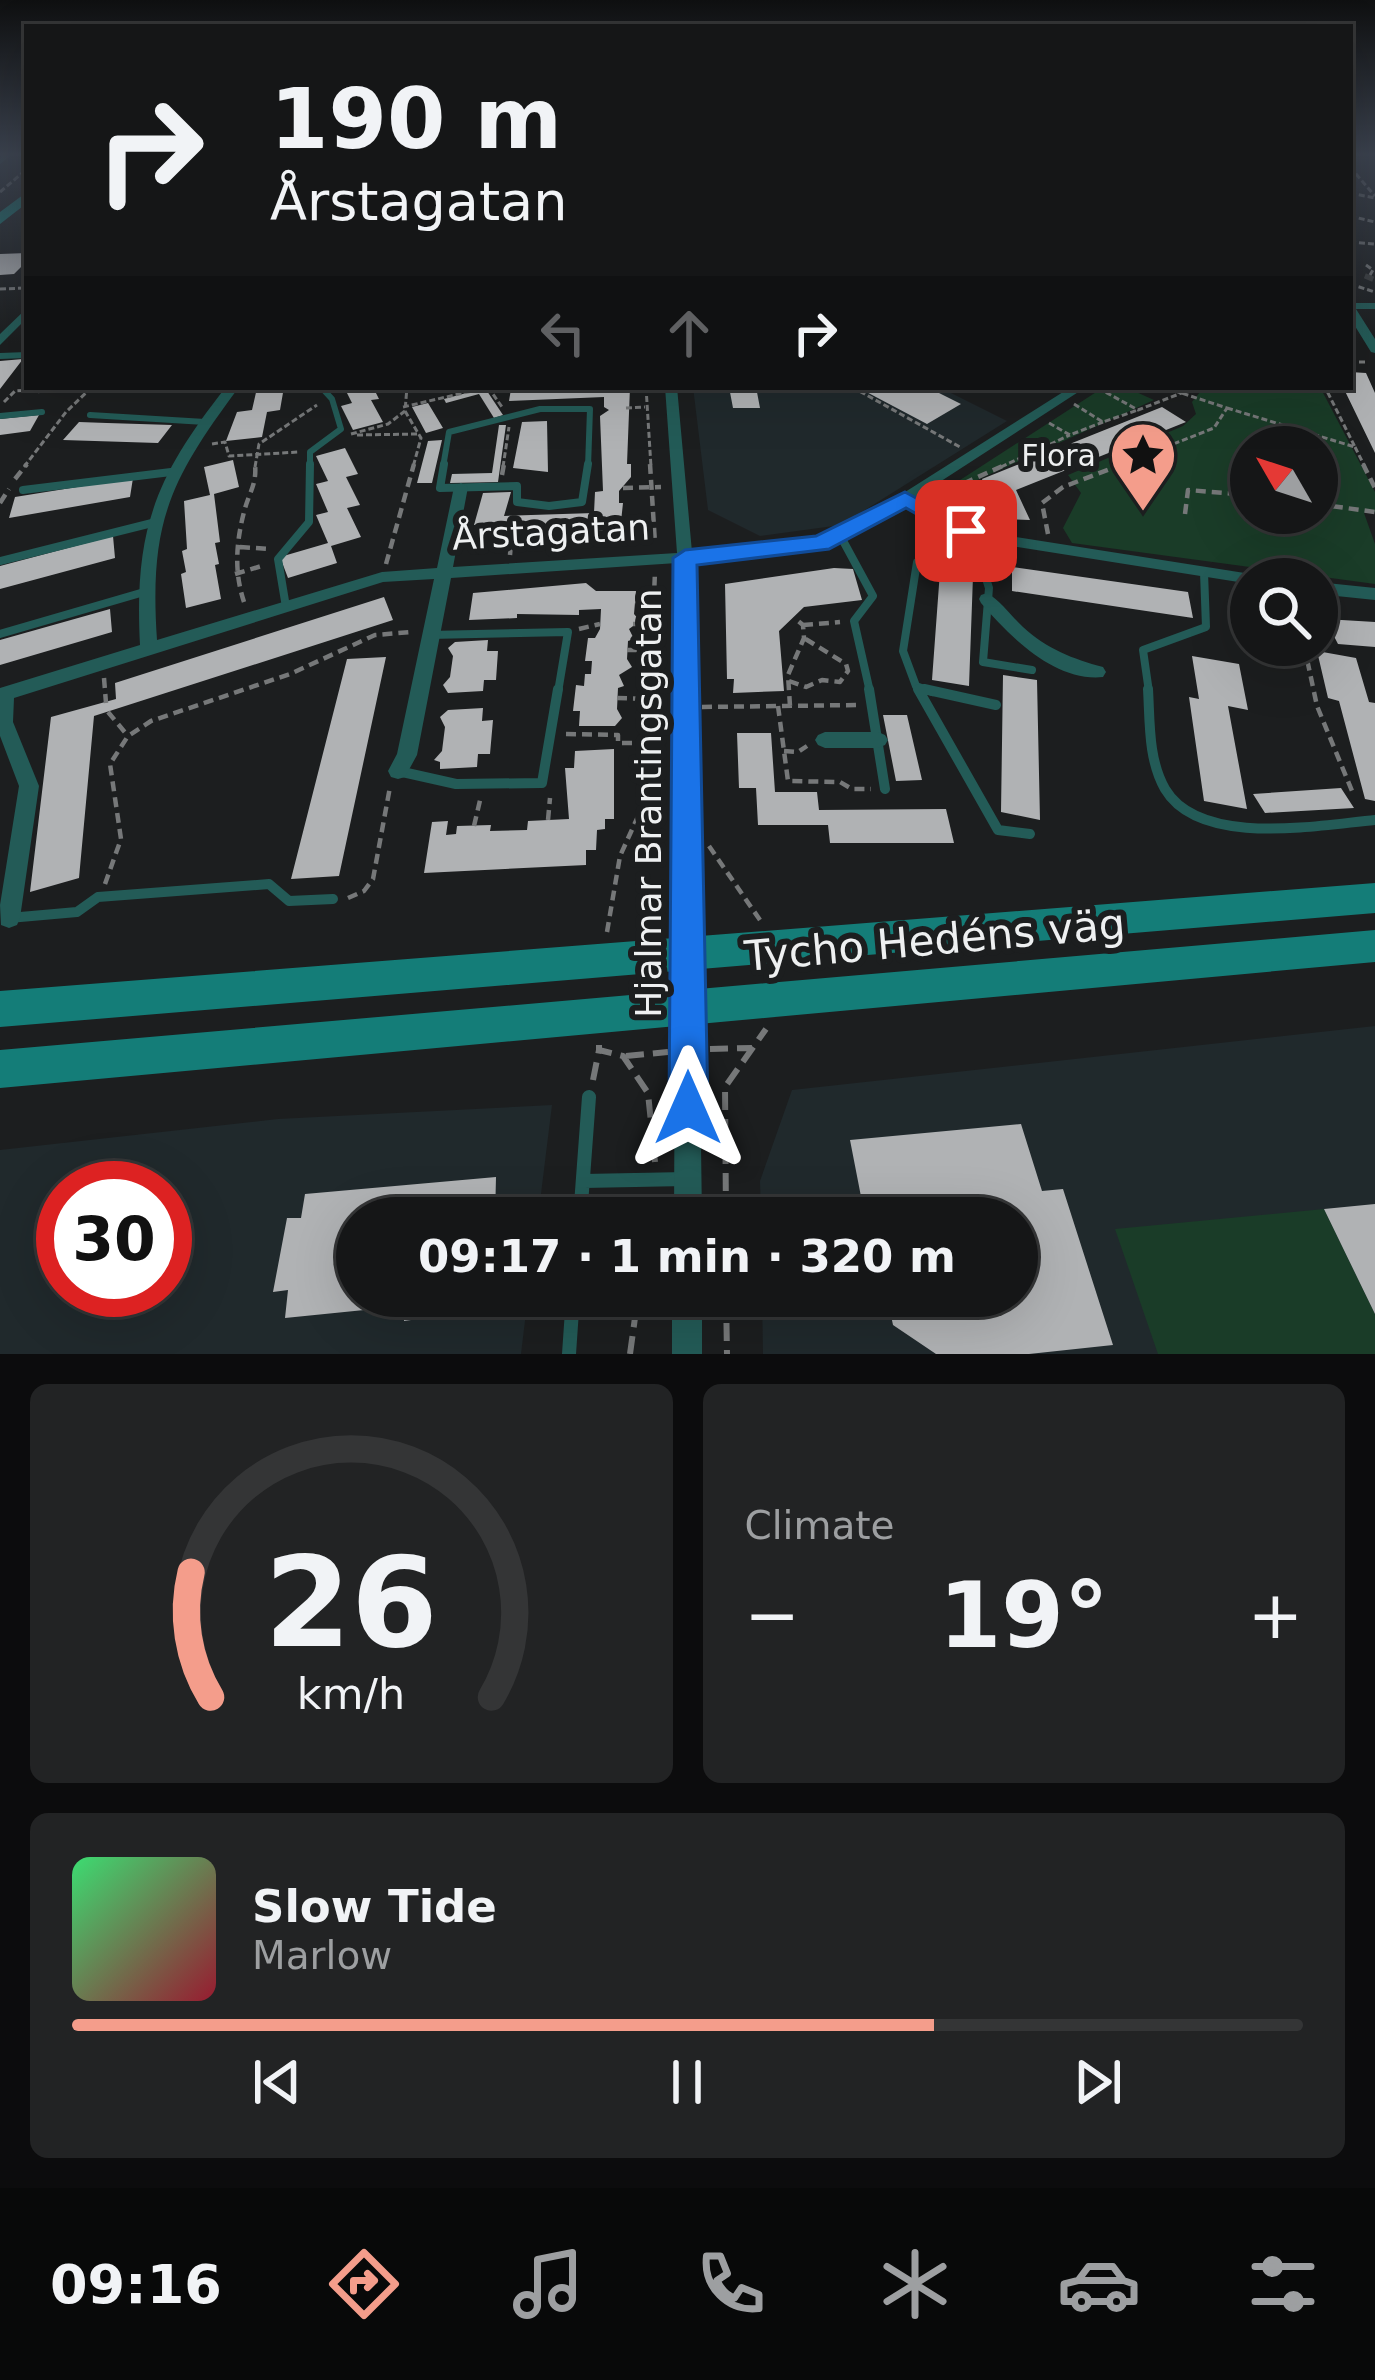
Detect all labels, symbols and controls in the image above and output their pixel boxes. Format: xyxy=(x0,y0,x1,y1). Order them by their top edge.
text: 190 m xyxy=(270,70,562,168)
icon: right xyxy=(72,72,228,228)
text: Årstagatan xyxy=(270,170,567,233)
icon: left xyxy=(530,300,596,366)
icon: ahead xyxy=(656,300,722,366)
icon: right xyxy=(782,300,848,366)
place icon: Flora xyxy=(1108,420,1178,514)
north arrow xyxy=(1230,426,1338,534)
map controls xyxy=(1230,426,1338,666)
place label: Flora xyxy=(1021,438,1096,473)
pin xyxy=(915,480,1017,582)
icon: arrive xyxy=(933,498,999,564)
street label: Årstagatan xyxy=(451,505,651,558)
button: search xyxy=(1230,558,1338,666)
street label: Hjalmar Brantingsgatan xyxy=(628,588,669,1018)
street label: Tycho Hedéns väg xyxy=(742,899,1127,981)
position arrow xyxy=(625,1045,751,1171)
speed limit sign: 30 xyxy=(36,1161,192,1317)
text: 09:17 · 1 min · 320 m xyxy=(418,1230,956,1283)
text: Climate xyxy=(745,1503,895,1548)
text: 26 xyxy=(264,1530,438,1675)
text: 19° xyxy=(939,1563,1109,1668)
text: − xyxy=(745,1577,800,1654)
text: + xyxy=(1248,1577,1303,1654)
text: km/h xyxy=(297,1668,405,1718)
text: Slow Tide xyxy=(252,1880,497,1933)
text: Marlow xyxy=(252,1933,392,1978)
icon: previous xyxy=(244,2049,310,2115)
icon: pause xyxy=(654,2049,720,2115)
icon: next xyxy=(1065,2049,1131,2115)
icon: directions xyxy=(322,2242,406,2326)
icon: music xyxy=(506,2242,590,2326)
icon: phone xyxy=(689,2242,773,2326)
icon: climate xyxy=(873,2242,957,2326)
icon: car xyxy=(1057,2242,1141,2326)
icon: filters xyxy=(1241,2242,1325,2326)
text: 09:16 xyxy=(50,2253,222,2316)

